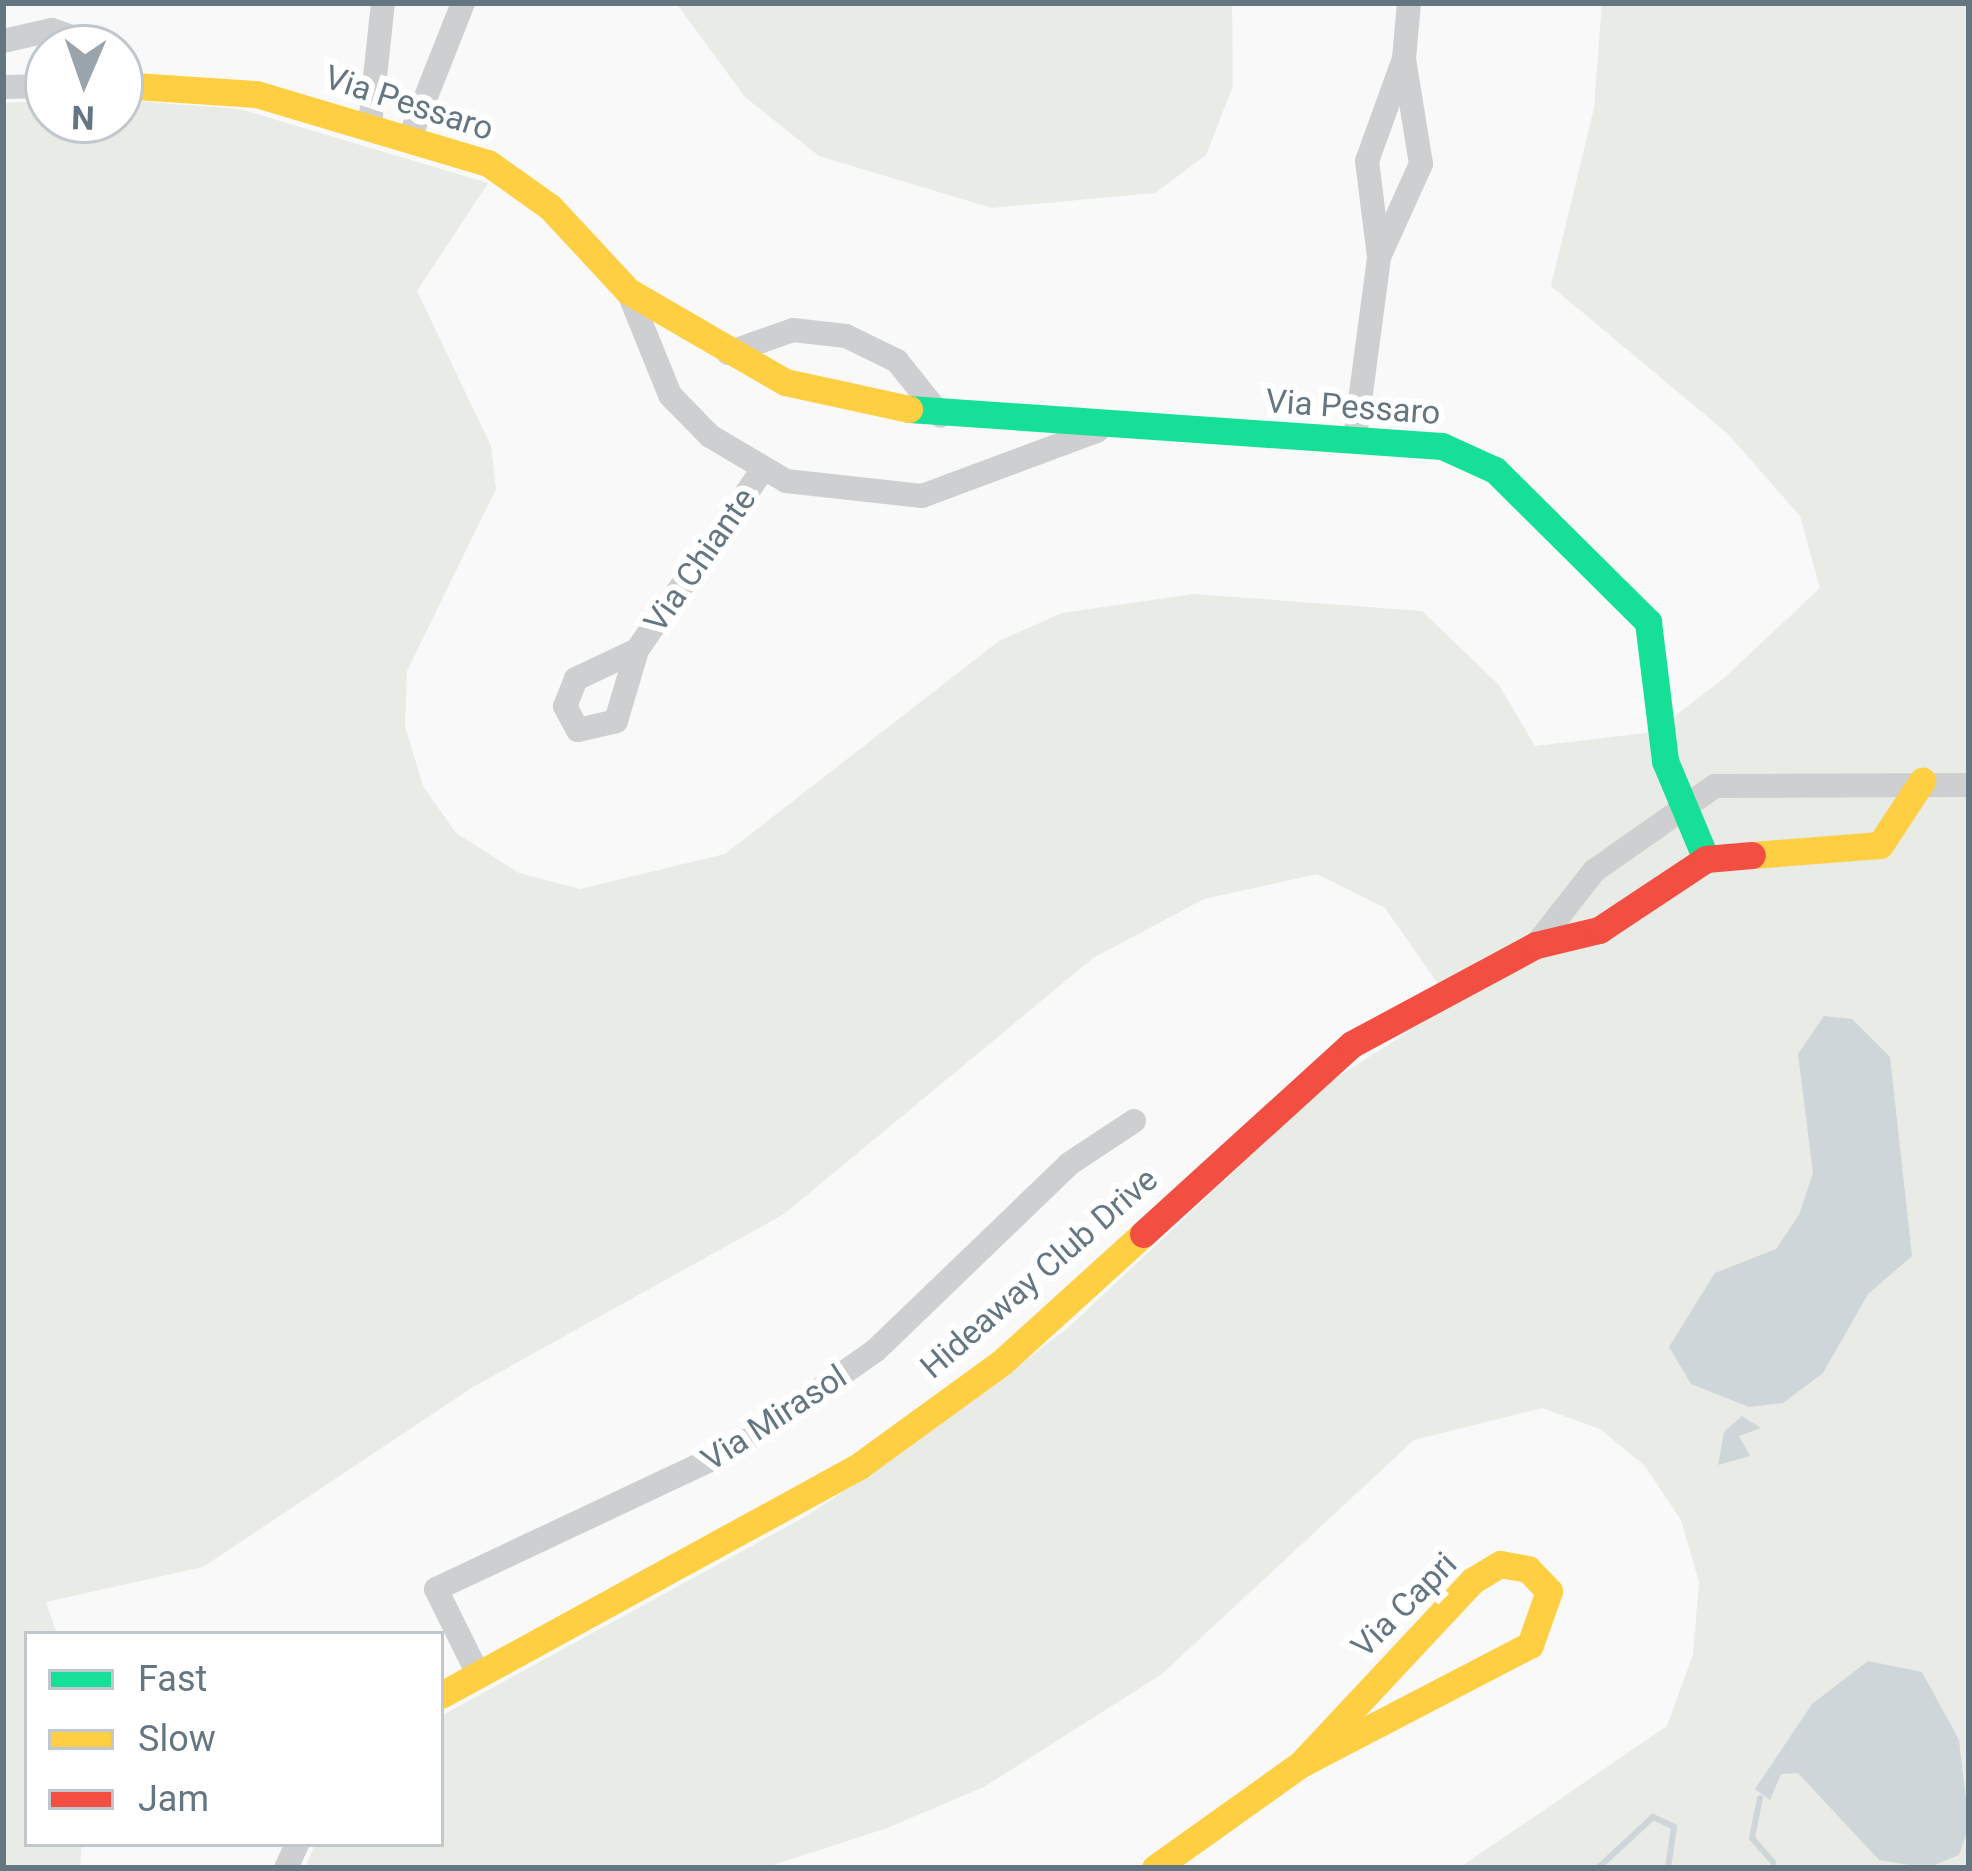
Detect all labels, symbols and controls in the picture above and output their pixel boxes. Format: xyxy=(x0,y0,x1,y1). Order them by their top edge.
north arrow xyxy=(24,24,144,144)
street label: Via Pessaro xyxy=(320,57,498,149)
text: N xyxy=(71,98,95,137)
street label: Via Pessaro xyxy=(1264,381,1442,433)
street label: Via Chiante xyxy=(636,480,764,640)
street label: Hideaway Club Drive xyxy=(913,1159,1165,1387)
street label: Via Mirasol xyxy=(694,1357,854,1479)
street label: Via Capri xyxy=(1343,1544,1465,1666)
legend xyxy=(24,1631,444,1847)
text: Fast xyxy=(138,1658,207,1700)
text: Slow xyxy=(138,1718,216,1760)
text: Jam xyxy=(138,1778,209,1820)

